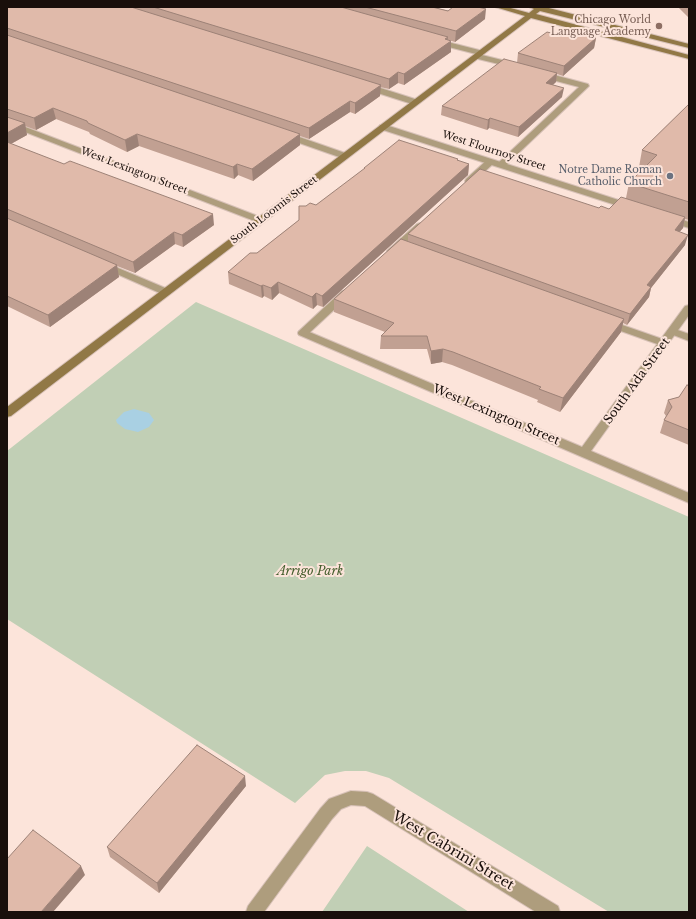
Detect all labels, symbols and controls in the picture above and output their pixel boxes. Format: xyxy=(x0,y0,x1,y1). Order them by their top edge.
place label: Chicago World Language Academy xyxy=(551,14,651,38)
marker: Chicago World Language Academy xyxy=(654,21,664,31)
street label: West Flournoy Street xyxy=(441,129,547,173)
street label: West Lexington Street xyxy=(79,145,189,197)
place label: Notre Dame Roman Catholic Church xyxy=(559,164,662,188)
marker: Notre Dame Roman Catholic Church xyxy=(665,171,675,181)
street label: South Loomis Street xyxy=(228,174,320,246)
street label: South Ada Street xyxy=(601,335,673,427)
street label: West Lexington Street xyxy=(431,382,561,448)
park label: Arrigo Park xyxy=(277,565,343,579)
street label: West Cabrini Street xyxy=(389,808,517,894)

